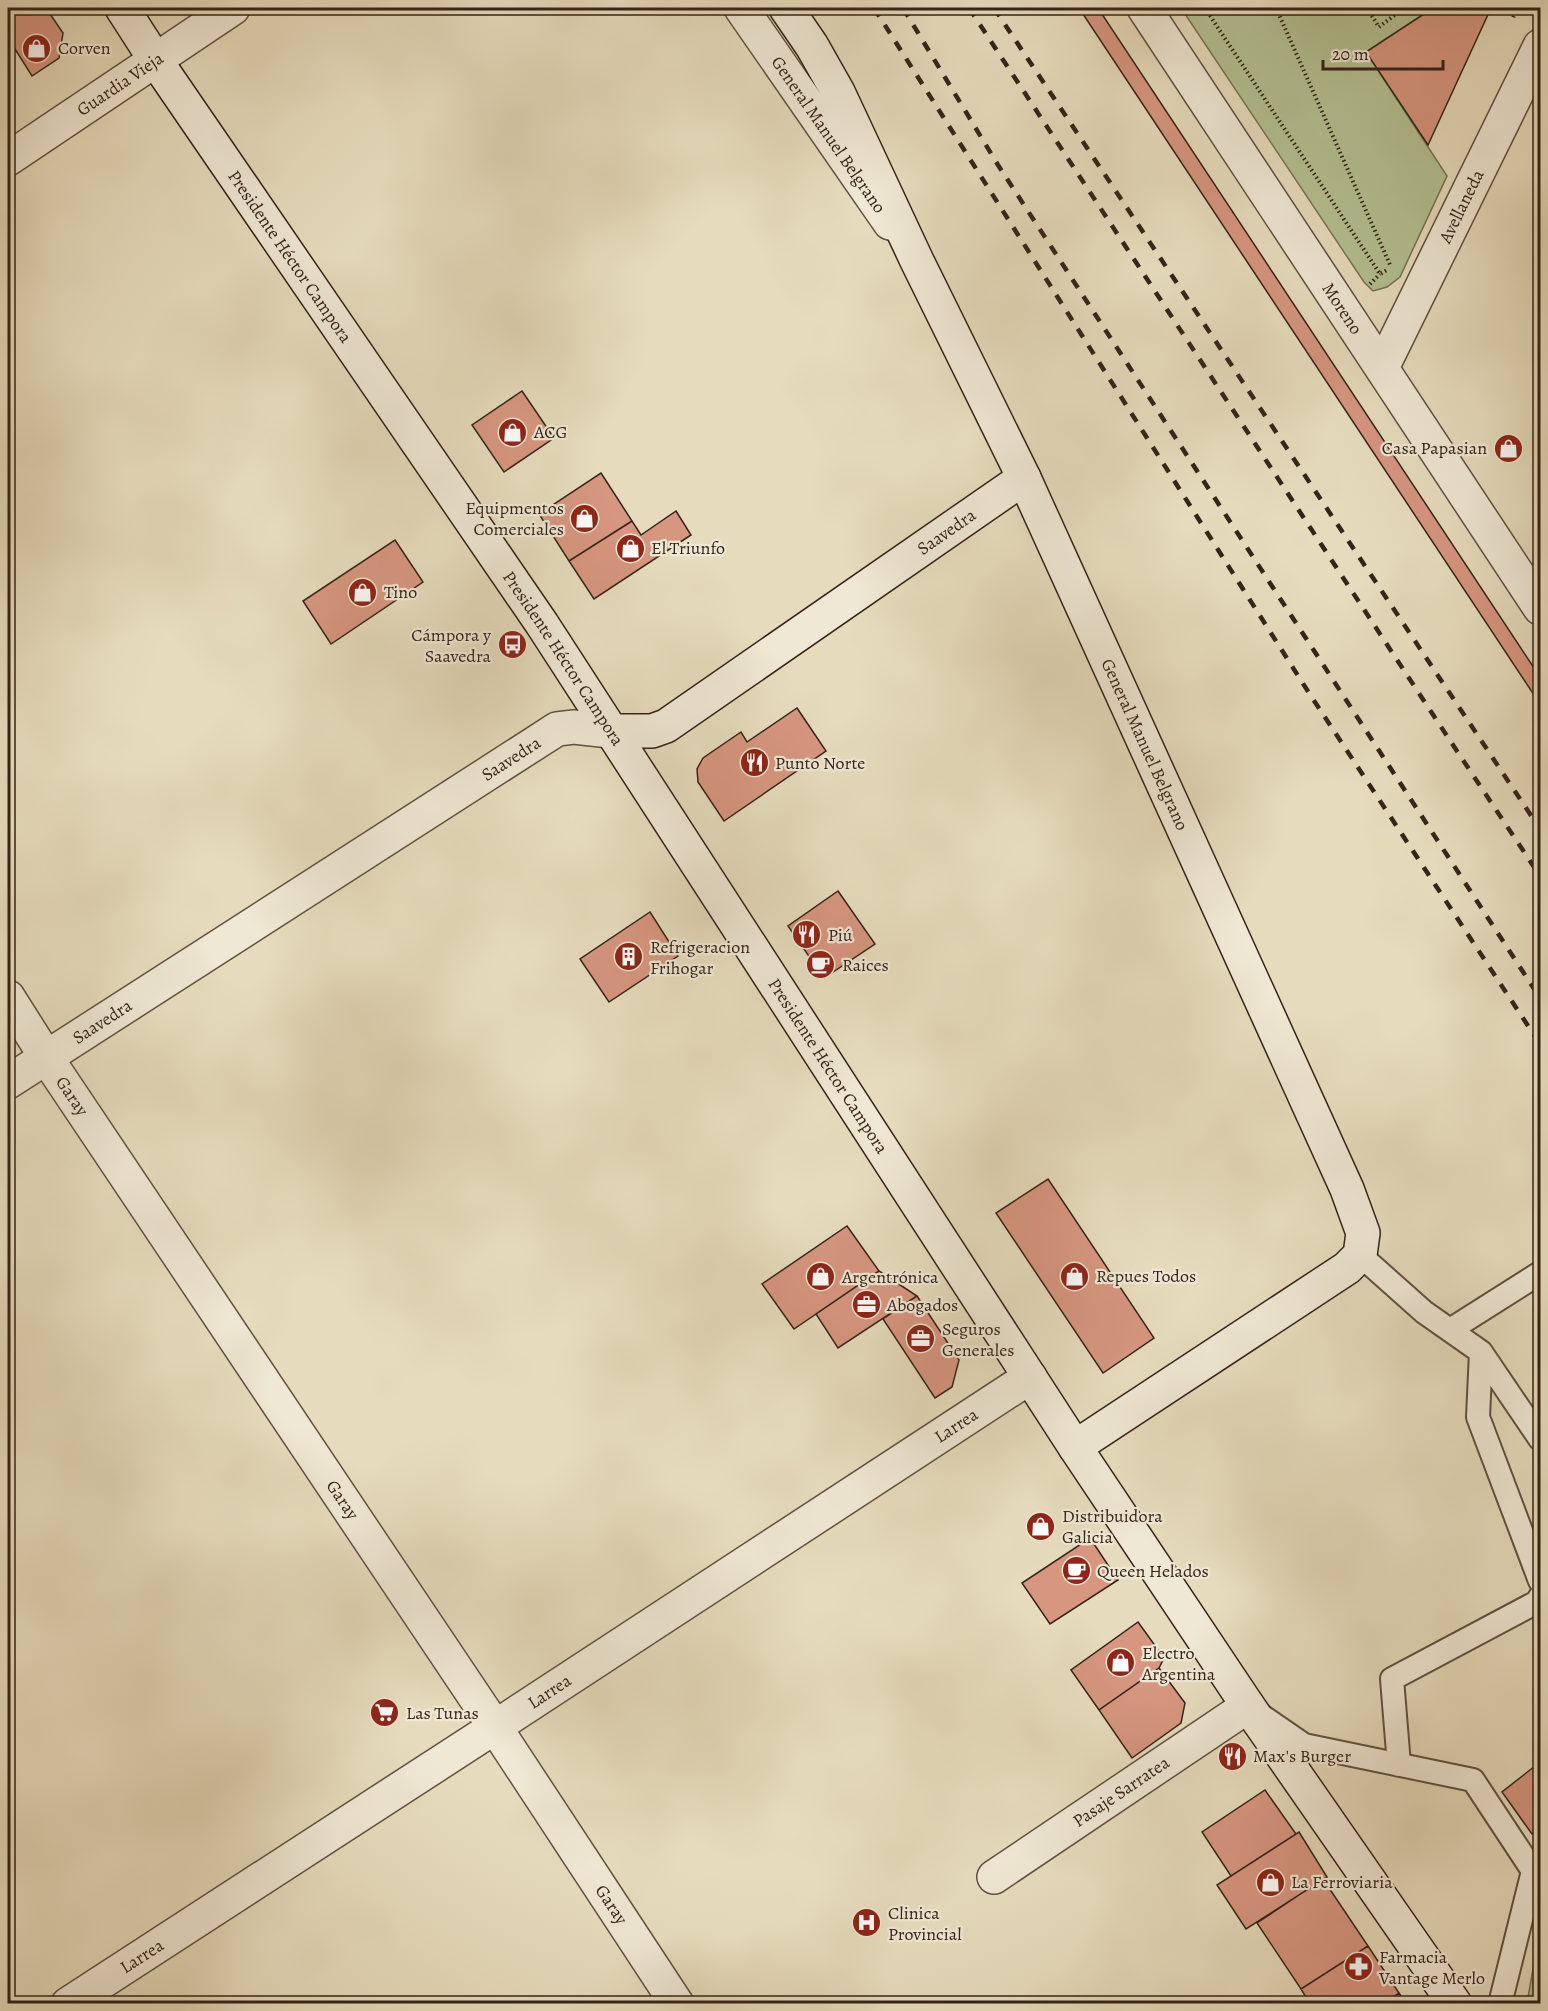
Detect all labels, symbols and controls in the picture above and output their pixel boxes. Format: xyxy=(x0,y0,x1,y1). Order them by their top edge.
shop icon: Corven xyxy=(21,32,53,64)
scale bar xyxy=(1323,33,1443,71)
place label: Corven xyxy=(58,36,111,60)
text: 20 m xyxy=(1332,42,1369,66)
street label: Guardia Vieja xyxy=(72,46,169,121)
street label: General Manuel Belgrano xyxy=(766,51,892,218)
street label: Presidente Héctor Campora xyxy=(222,165,358,348)
street label: Avellaneda xyxy=(1433,165,1490,248)
street label: Moreno xyxy=(1316,278,1368,339)
shop icon: ACG xyxy=(497,416,529,448)
place label: ACG xyxy=(533,420,567,444)
shop icon: Casa Papasian xyxy=(1492,432,1524,464)
place label: Casa Papasian xyxy=(1382,436,1487,460)
place label: Equipmentos Comerciales xyxy=(465,496,564,541)
shop icon: Equipmentos Comerciales xyxy=(569,502,601,534)
street label: Saavedra xyxy=(912,503,981,560)
shop icon: El Triunfo xyxy=(614,532,646,564)
place label: El Triunfo xyxy=(651,536,725,560)
street label: Presidente Héctor Campora xyxy=(497,566,630,751)
shop icon: Tino xyxy=(347,576,379,608)
place label: Tino xyxy=(384,580,417,604)
place label: Cámpora y Saavedra xyxy=(411,623,492,668)
bus stop icon: Cámpora y Saavedra xyxy=(496,629,528,661)
street label: General Manuel Belgrano xyxy=(1096,655,1194,834)
street label: Saavedra xyxy=(477,730,546,787)
restaurant icon: Punto Norte xyxy=(738,747,770,779)
place label: Punto Norte xyxy=(775,751,865,775)
restaurant icon: Piú xyxy=(791,919,823,951)
place label: Piú xyxy=(828,923,853,947)
place label: Refrigeracion Frihogar xyxy=(650,935,750,980)
building icon: Refrigeracion Frihogar xyxy=(613,941,645,973)
cafe icon: Raices xyxy=(805,949,837,981)
place label: Raices xyxy=(842,953,889,977)
street label: Presidente Héctor Campora xyxy=(762,973,894,1159)
street label: Saavedra xyxy=(68,993,137,1049)
street label: Garay xyxy=(50,1071,95,1121)
shop icon: Repues Todos xyxy=(1059,1260,1091,1292)
shop icon: Argentrónica xyxy=(805,1261,837,1293)
place label: Repues Todos xyxy=(1096,1264,1196,1288)
place label: Argentrónica xyxy=(841,1265,939,1289)
office icon: Abogados xyxy=(850,1289,882,1321)
place label: Abogados xyxy=(886,1293,958,1317)
place label: Seguros Generales xyxy=(942,1317,1014,1362)
office icon: Seguros Generales xyxy=(905,1323,937,1355)
street label: Larrea xyxy=(930,1402,983,1448)
street label: Garay xyxy=(321,1475,365,1525)
place label: Distribuidora Galicia xyxy=(1062,1504,1163,1549)
shop icon: Distribuidora Galicia xyxy=(1025,1510,1057,1542)
cafe icon: Queen Helados xyxy=(1060,1555,1092,1587)
place label: Queen Helados xyxy=(1097,1559,1209,1583)
place label: Electro Argentina xyxy=(1141,1641,1216,1686)
shop icon: Electro Argentina xyxy=(1105,1647,1137,1679)
street label: Larrea xyxy=(523,1668,576,1714)
supermarket icon: Las Tunas xyxy=(369,1697,401,1729)
place label: Las Tunas xyxy=(406,1701,479,1725)
restaurant icon: Max's Burger xyxy=(1216,1740,1248,1772)
place label: Max's Burger xyxy=(1253,1744,1351,1768)
street label: Pasaje Sarratea xyxy=(1068,1750,1174,1833)
shop icon: La Ferroviaria xyxy=(1254,1866,1286,1898)
place label: La Ferroviaria xyxy=(1291,1870,1393,1894)
street label: Garay xyxy=(590,1880,634,1930)
place label: Clinica Provincial xyxy=(888,1901,962,1946)
hospital icon: Clinica Provincial xyxy=(851,1907,883,1939)
street label: Larrea xyxy=(115,1933,169,1979)
place label: Farmacia Vantage Merlo xyxy=(1378,1945,1485,1990)
pharmacy icon: Farmacia Vantage Merlo xyxy=(1342,1951,1374,1983)

